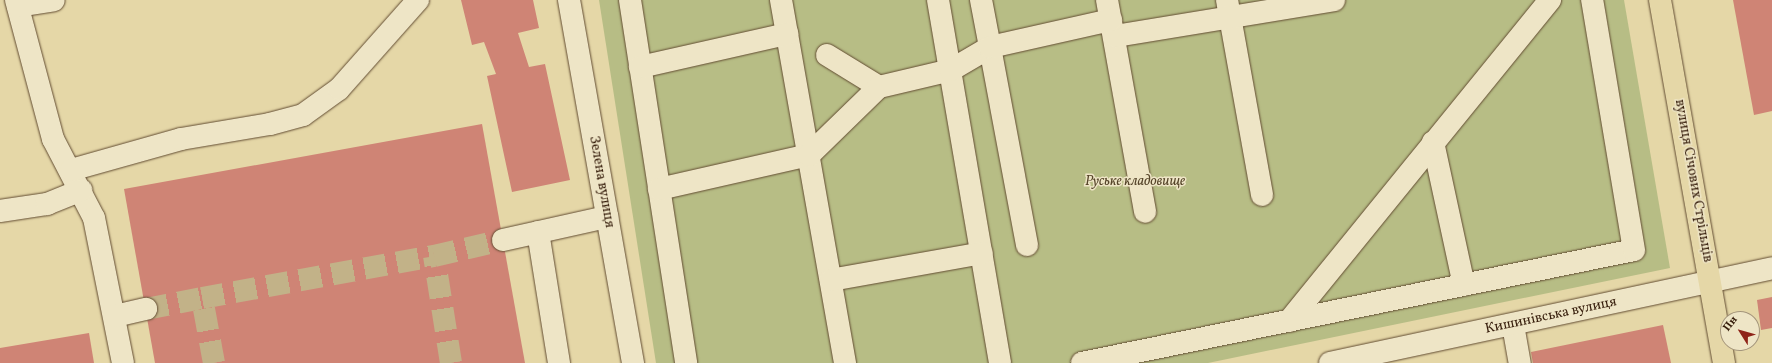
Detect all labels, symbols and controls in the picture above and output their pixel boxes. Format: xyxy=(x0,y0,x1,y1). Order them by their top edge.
street label: вулиця Січових Стрільців xyxy=(1670,98,1716,264)
street label: Зелена вулиця xyxy=(585,135,617,229)
park label: Руське кладовище xyxy=(1085,174,1185,190)
street label: Кишинівська вулиця xyxy=(1484,294,1618,338)
north arrow xyxy=(1720,311,1760,351)
text: Пн xyxy=(1720,313,1742,335)

